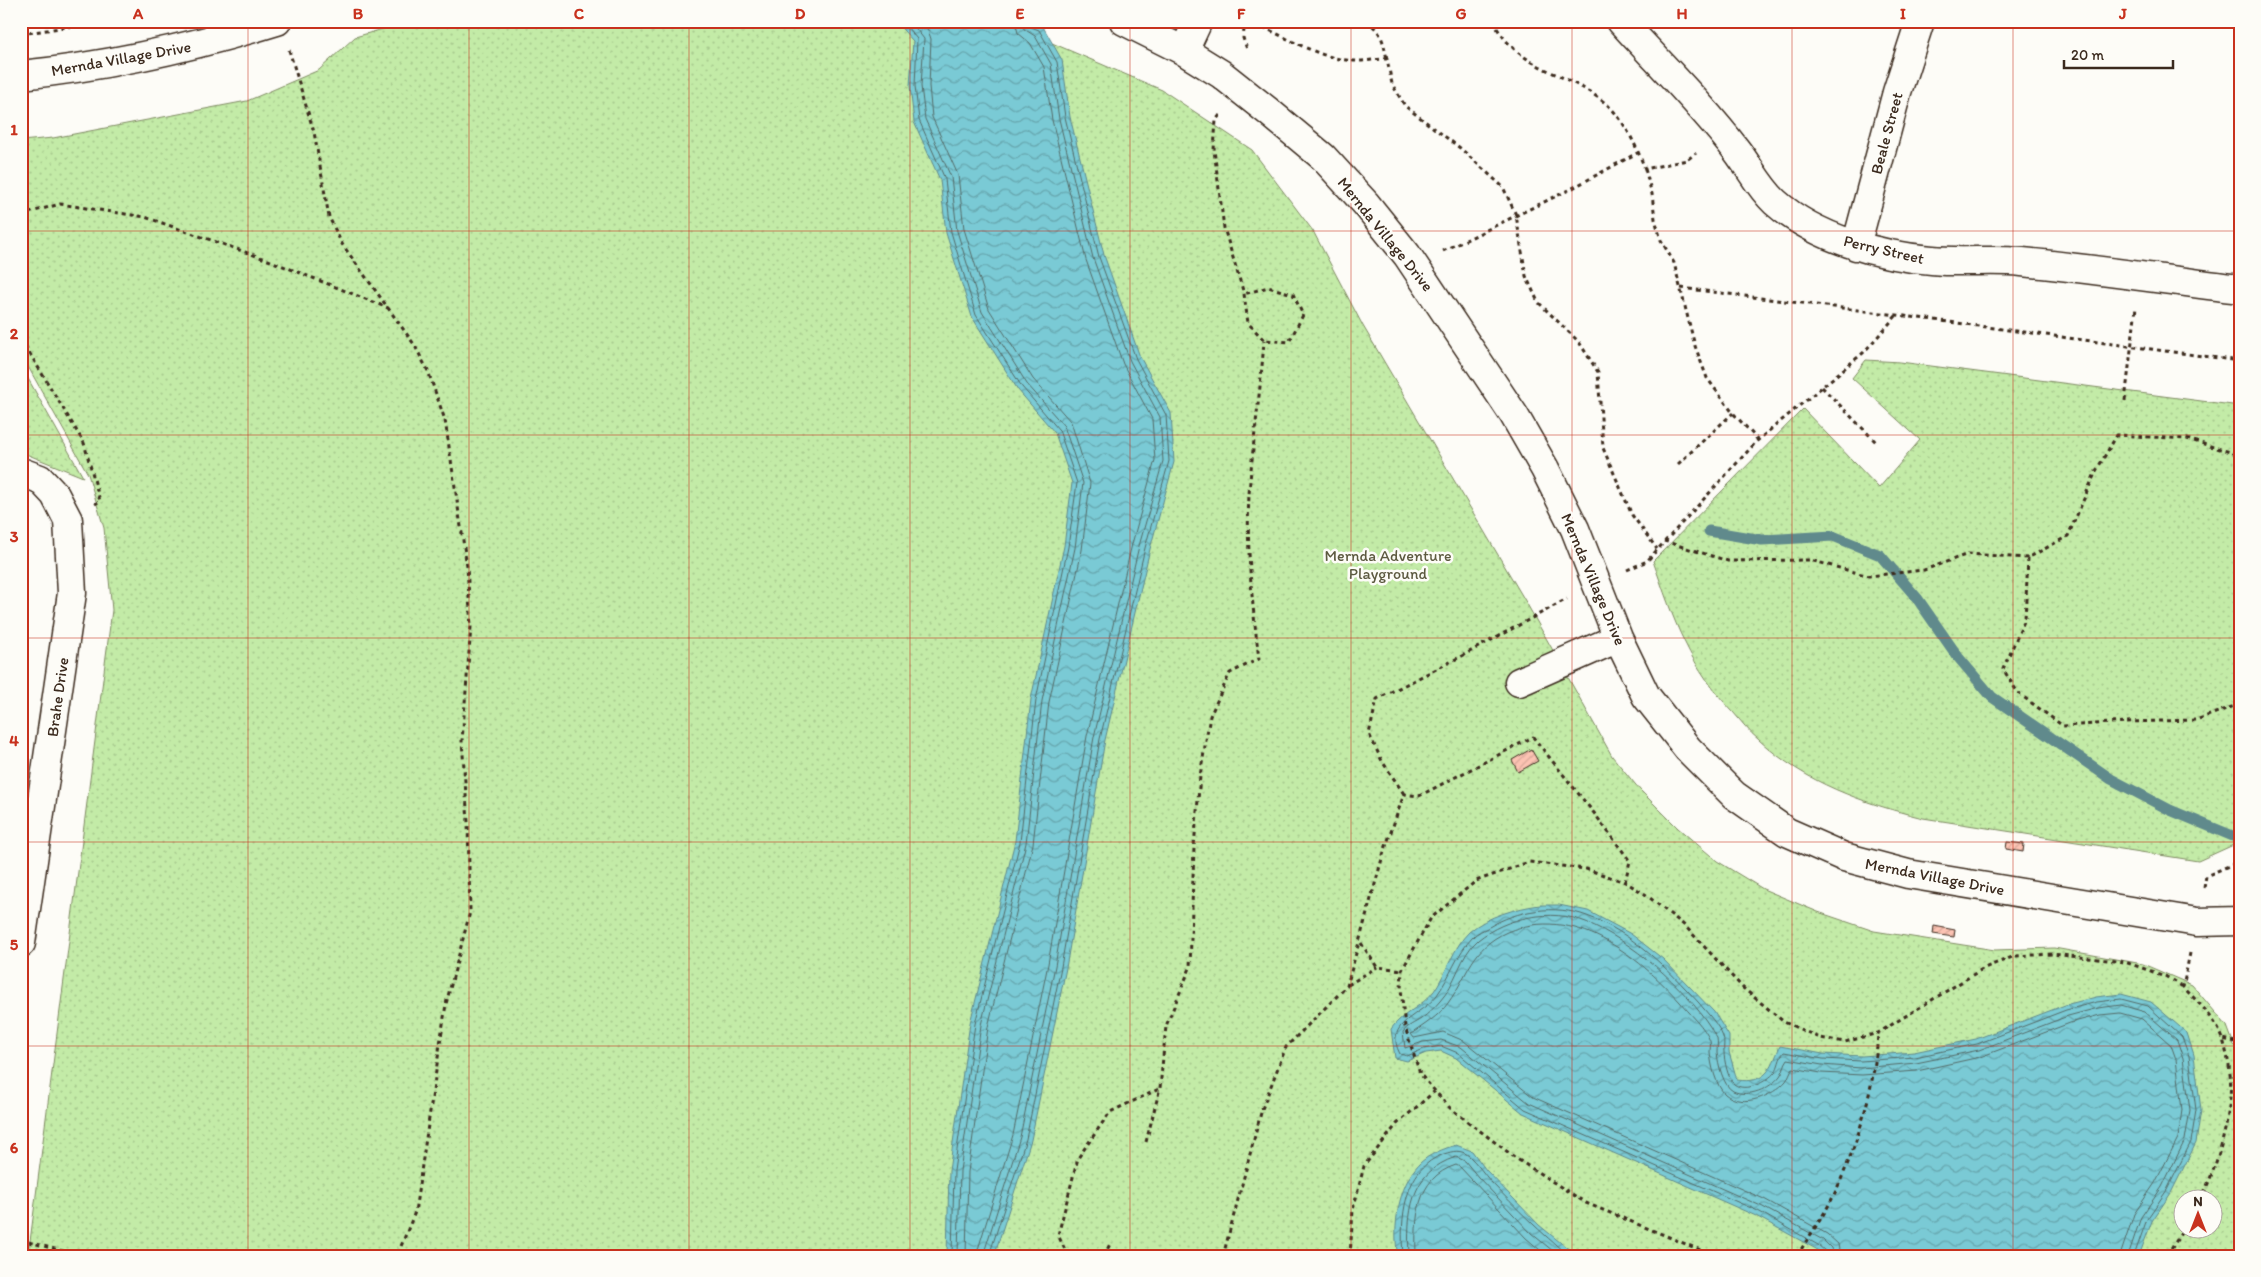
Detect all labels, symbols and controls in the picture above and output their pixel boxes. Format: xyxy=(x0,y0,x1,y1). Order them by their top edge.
text: A xyxy=(132,4,144,23)
text: B xyxy=(353,4,364,23)
text: C xyxy=(574,4,585,23)
text: D xyxy=(795,4,806,23)
text: E xyxy=(1016,4,1025,23)
text: F xyxy=(1237,4,1246,23)
text: G xyxy=(1455,4,1467,23)
text: H xyxy=(1676,4,1688,23)
text: I xyxy=(1900,4,1906,23)
text: J xyxy=(2118,4,2127,23)
street label: Mernda Village Drive xyxy=(50,37,192,80)
scale bar xyxy=(2064,38,2172,70)
text: 20 m xyxy=(2071,46,2105,64)
street label: Beale Street xyxy=(1866,90,1907,176)
text: 1 xyxy=(10,120,18,139)
street label: Mernda Village Drive xyxy=(1334,173,1438,295)
street label: Perry Street xyxy=(1842,231,1926,268)
text: 2 xyxy=(10,324,19,343)
street label: Mernda Village Drive xyxy=(1557,510,1630,648)
text: 3 xyxy=(10,527,19,546)
park label: Mernda Adventure Playground xyxy=(1324,546,1452,583)
street label: Brahe Drive xyxy=(43,656,72,738)
text: 4 xyxy=(9,731,19,750)
street label: Mernda Village Drive xyxy=(1864,854,2006,899)
text: 5 xyxy=(10,935,19,954)
text: 6 xyxy=(10,1138,19,1157)
north arrow xyxy=(2174,1190,2224,1240)
text: N xyxy=(2193,1193,2203,1210)

